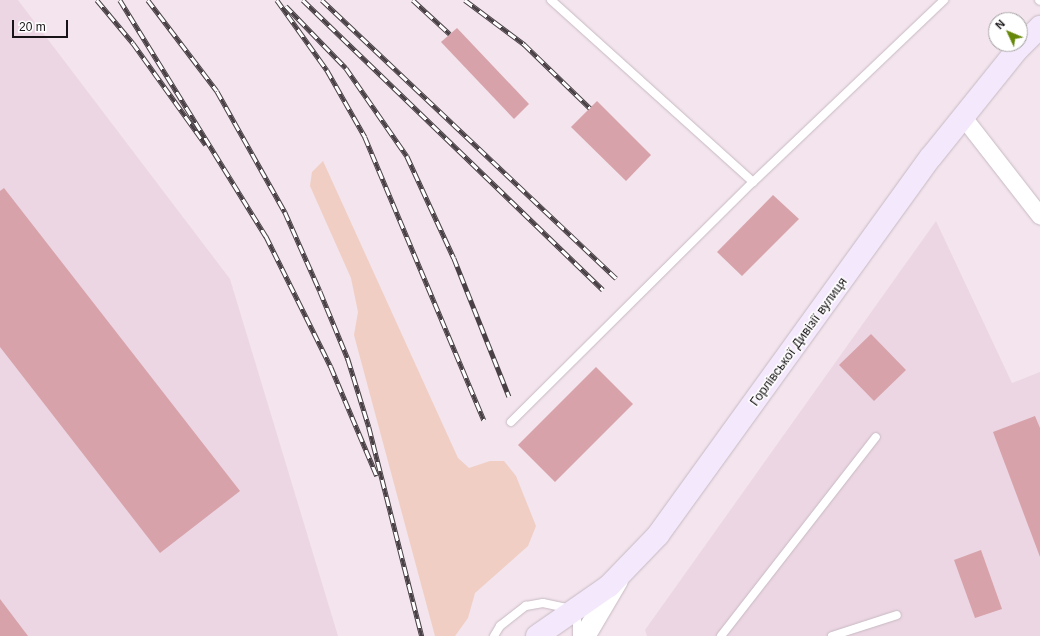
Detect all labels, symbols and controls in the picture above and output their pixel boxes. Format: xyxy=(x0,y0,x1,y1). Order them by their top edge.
scale bar xyxy=(14,12,70,38)
north arrow xyxy=(988,12,1028,52)
text: N xyxy=(993,17,1007,31)
text: 20 m xyxy=(19,20,46,34)
street label: Горлівської Дивізії вулиця xyxy=(747,275,851,409)

